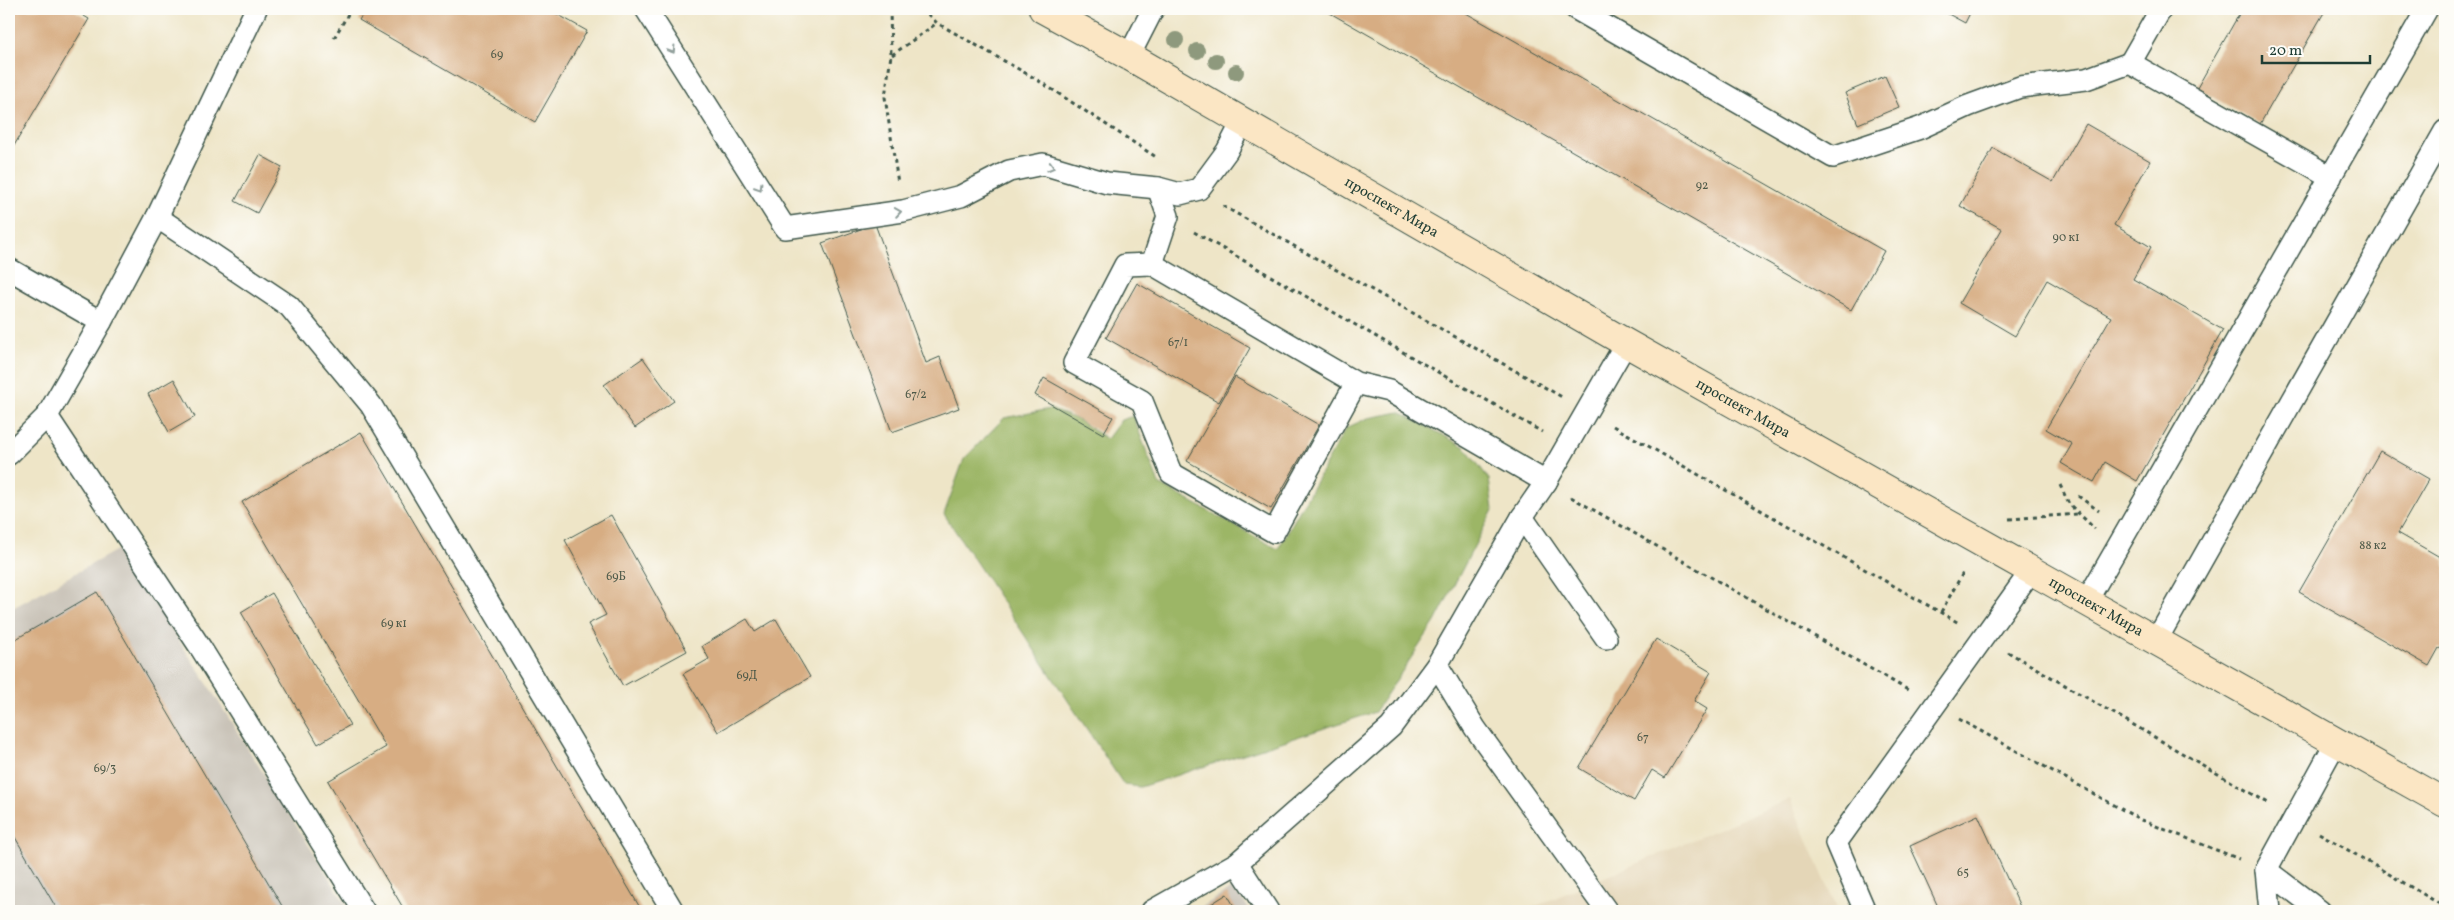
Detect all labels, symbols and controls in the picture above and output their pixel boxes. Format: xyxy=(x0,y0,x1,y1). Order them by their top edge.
scale bar xyxy=(2262,32,2369,64)
text: 20 m xyxy=(2269,41,2302,62)
one-way arrow xyxy=(666,44,675,54)
house number: 69 xyxy=(491,47,503,63)
one-way arrow xyxy=(1047,161,1055,171)
street label: проспект Мира xyxy=(1340,172,1442,243)
house number: 92 xyxy=(1696,178,1708,194)
one-way arrow xyxy=(753,182,762,191)
one-way arrow xyxy=(894,207,903,217)
house number: 90 к1 xyxy=(2052,230,2080,246)
house number: 67/1 xyxy=(1168,335,1188,351)
street label: проспект Мира xyxy=(1692,374,1794,444)
house number: 67/2 xyxy=(905,387,927,403)
house number: 88 к2 xyxy=(2359,538,2387,554)
house number: 69Б xyxy=(606,569,626,585)
street label: проспект Мира xyxy=(2045,572,2147,642)
house number: 69 к1 xyxy=(381,616,407,632)
house number: 69Д xyxy=(736,668,758,684)
house number: 67 xyxy=(1637,730,1649,746)
house number: 69/3 xyxy=(94,761,116,777)
house number: 65 xyxy=(1957,865,1969,881)

